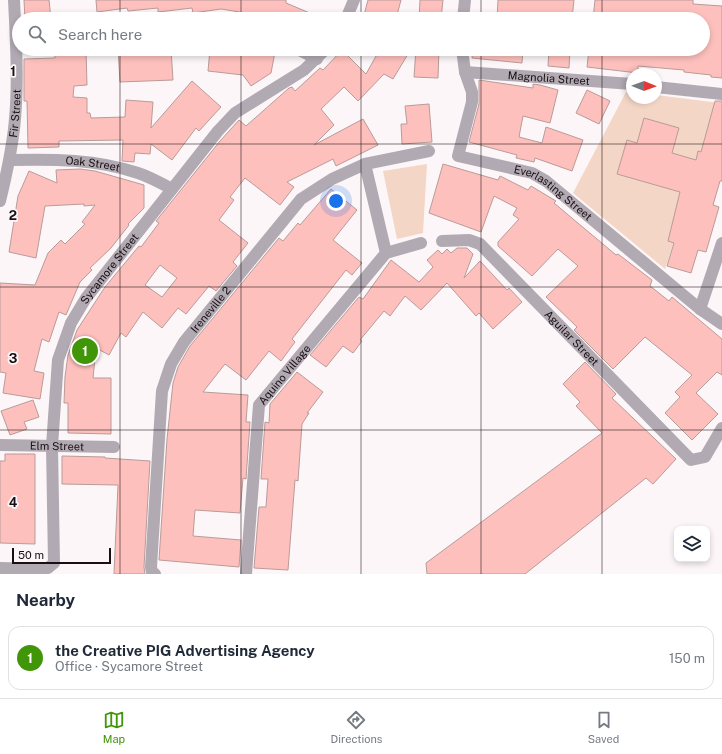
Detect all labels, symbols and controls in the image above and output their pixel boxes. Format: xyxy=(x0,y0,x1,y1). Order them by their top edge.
search box xyxy=(12,12,710,56)
icon: search xyxy=(26,23,48,45)
text: Search here xyxy=(58,26,142,43)
text: 1 xyxy=(10,64,16,79)
north arrow xyxy=(626,68,662,104)
street label: Magnolia Street xyxy=(507,69,590,87)
street label: Fir Street xyxy=(7,89,23,138)
street label: Oak Street xyxy=(65,154,121,174)
street label: Everlasting Street xyxy=(513,163,594,223)
your location xyxy=(326,191,346,211)
text: 2 xyxy=(9,208,17,223)
street label: Sycamore Street xyxy=(78,231,141,306)
street label: Ireneville 2 xyxy=(188,284,233,335)
street label: Aguilar Street xyxy=(542,308,601,368)
pin: 1 xyxy=(72,336,98,366)
street label: Aquino Village xyxy=(256,342,313,407)
text: 3 xyxy=(9,351,18,366)
street label: Elm Street xyxy=(30,440,84,452)
text: 4 xyxy=(9,495,18,510)
map controls xyxy=(674,526,710,562)
button: layers xyxy=(674,526,710,562)
scale bar xyxy=(12,546,111,565)
text: 50 m xyxy=(18,549,44,561)
text: Nearby xyxy=(16,590,75,610)
text: the Creative PIG Advertising Agency xyxy=(55,642,315,659)
text: 1 xyxy=(27,651,33,666)
text: 150 m xyxy=(669,651,705,666)
text: Office · Sycamore Street xyxy=(55,659,203,674)
tab: Map xyxy=(103,709,125,745)
tab: Directions xyxy=(331,709,382,745)
tab: Saved xyxy=(588,709,619,745)

